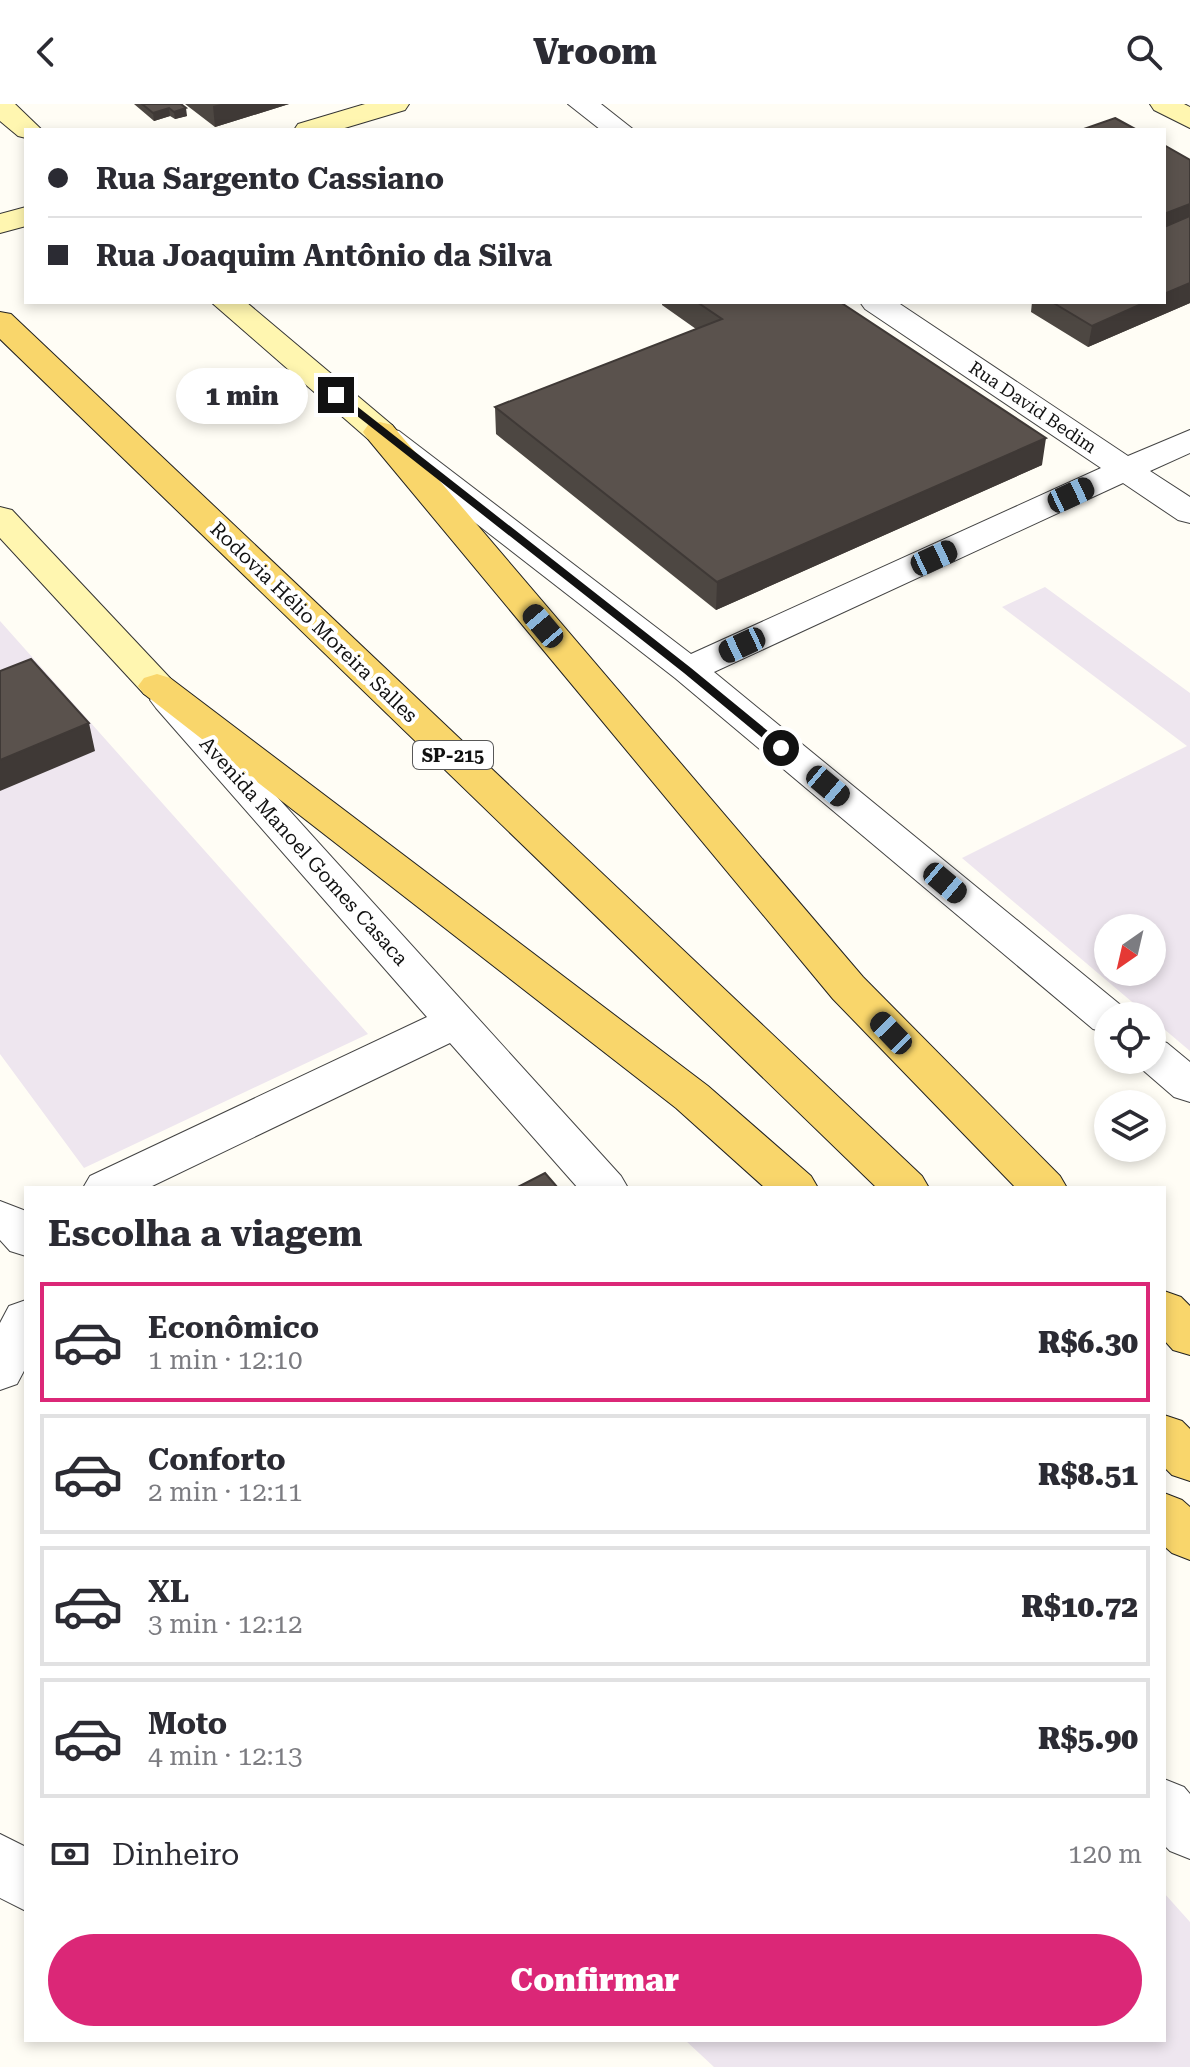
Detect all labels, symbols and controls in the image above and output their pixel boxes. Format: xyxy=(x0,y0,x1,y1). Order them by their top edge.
icon: back xyxy=(24,30,68,74)
icon: search xyxy=(1122,30,1166,74)
text: Vroom xyxy=(533,31,657,73)
text: Rua Sargento Cassiano xyxy=(96,161,444,196)
text: Rua Joaquim Antônio da Silva xyxy=(96,238,552,273)
street label: Rua David Bedim xyxy=(965,357,1101,457)
callout: 1 min xyxy=(176,367,308,423)
route end xyxy=(318,377,354,413)
text: 1 min xyxy=(205,381,279,411)
car xyxy=(1044,474,1098,516)
street label: Rodovia Hélio Moreira Salles xyxy=(206,517,422,727)
car xyxy=(907,537,961,579)
car xyxy=(518,600,568,652)
car xyxy=(715,624,769,666)
route start xyxy=(763,730,799,766)
street label: Avenida Manoel Gomes Casaca xyxy=(195,732,413,971)
road number: SP-215 xyxy=(413,741,493,769)
car xyxy=(802,761,854,811)
car xyxy=(919,858,971,908)
north arrow xyxy=(1094,914,1166,986)
map controls xyxy=(1094,914,1166,1162)
button: locate xyxy=(1094,1002,1166,1074)
car xyxy=(866,1007,916,1059)
button: layers xyxy=(1094,1090,1166,1162)
text: Escolha a viagem xyxy=(48,1213,363,1255)
icon: car xyxy=(52,1306,124,1378)
text: Econômico xyxy=(148,1310,319,1345)
text: R$6.30 xyxy=(1038,1325,1138,1360)
text: 1 min · 12:10 xyxy=(148,1345,303,1375)
icon: car xyxy=(52,1438,124,1510)
text: Conforto xyxy=(148,1442,286,1477)
text: R$8.51 xyxy=(1038,1457,1138,1492)
text: 2 min · 12:11 xyxy=(148,1477,303,1507)
icon: car xyxy=(52,1570,124,1642)
text: XL xyxy=(148,1574,189,1609)
text: R$10.72 xyxy=(1021,1589,1138,1624)
text: 3 min · 12:12 xyxy=(148,1609,303,1639)
icon: car xyxy=(52,1702,124,1774)
text: Moto xyxy=(148,1706,227,1741)
text: R$5.90 xyxy=(1038,1721,1138,1756)
text: 4 min · 12:13 xyxy=(148,1741,303,1771)
icon: cash xyxy=(48,1832,92,1876)
text: Dinheiro xyxy=(112,1837,240,1872)
text: 120 m xyxy=(1068,1839,1142,1869)
button: Confirmar xyxy=(48,1934,1142,2026)

